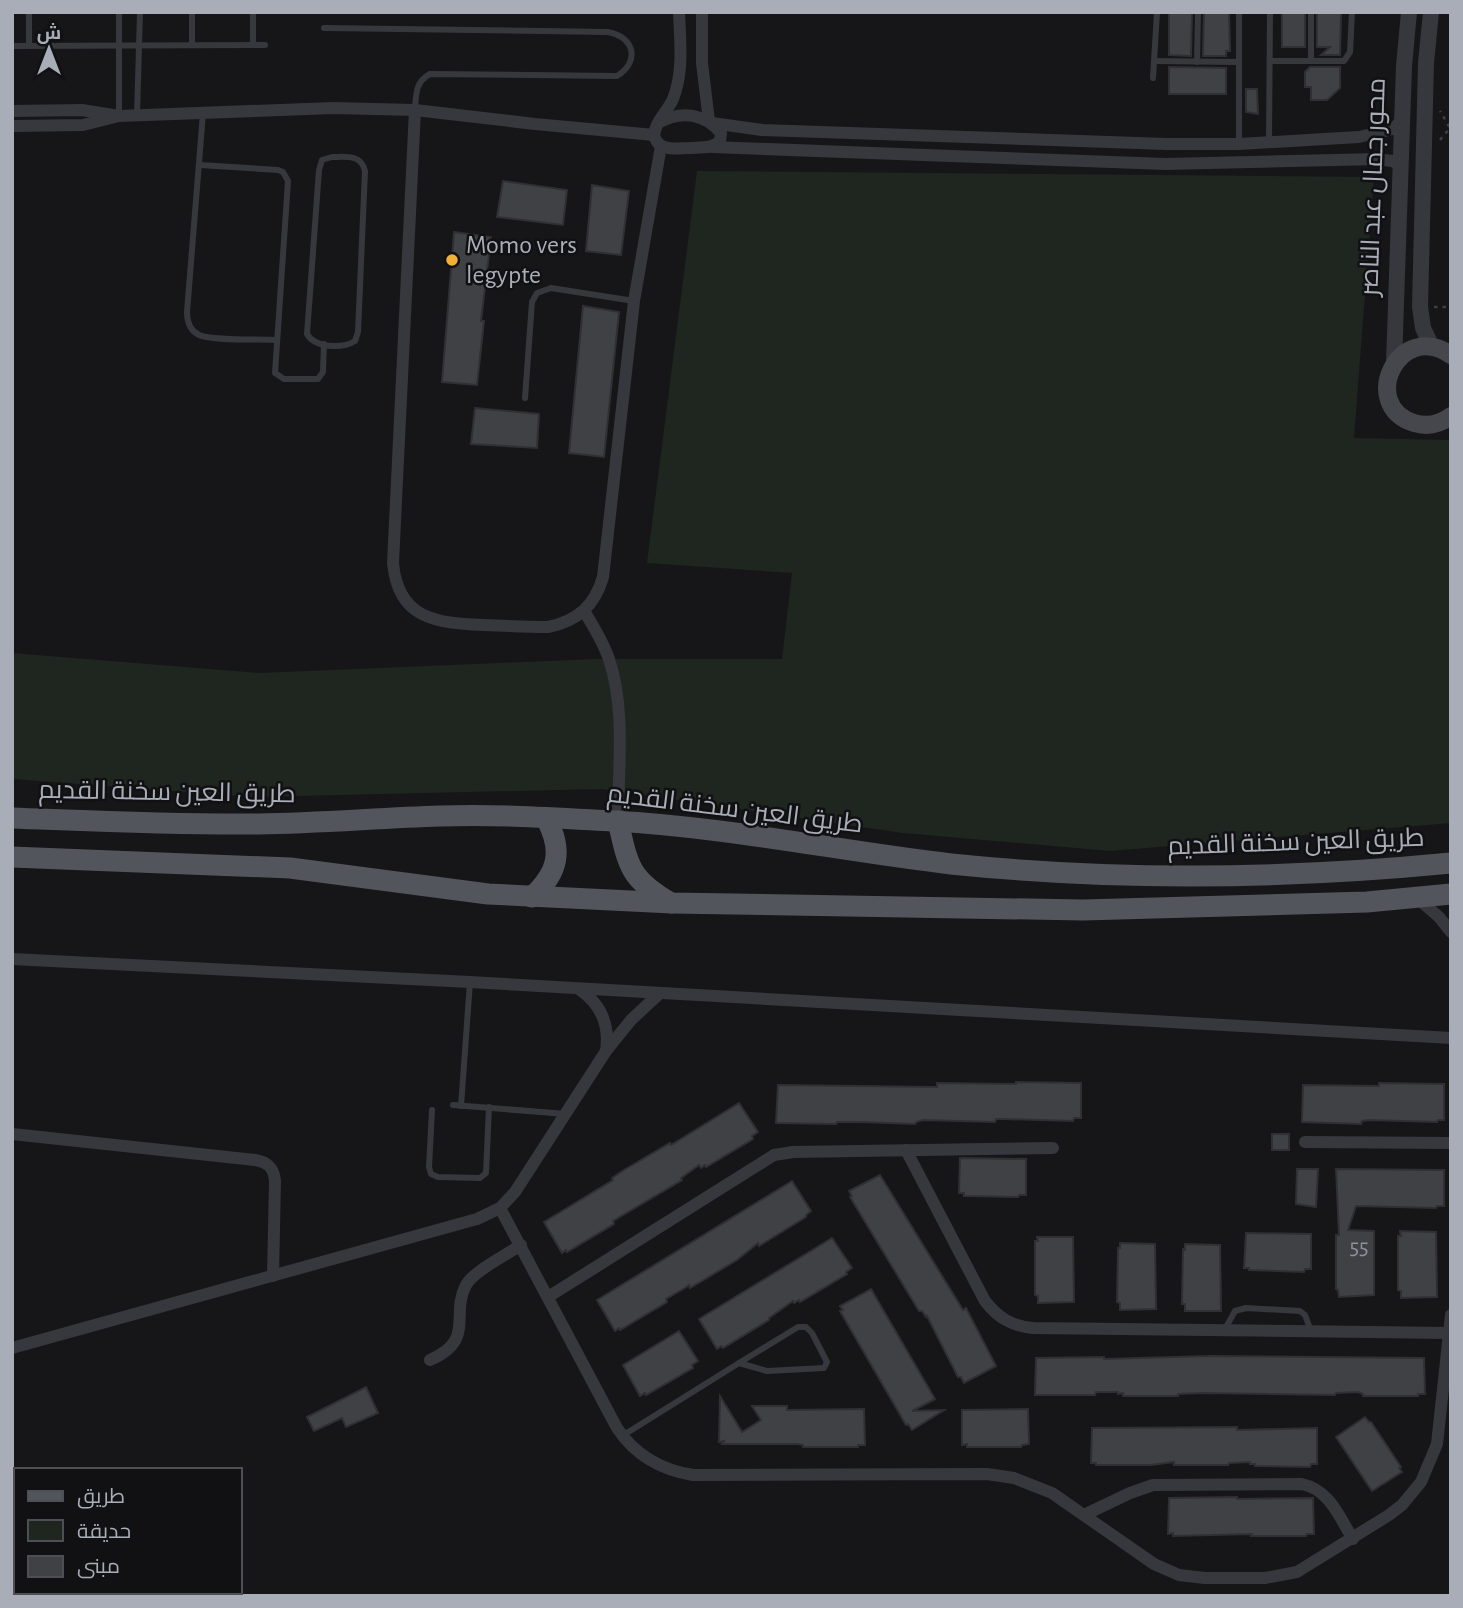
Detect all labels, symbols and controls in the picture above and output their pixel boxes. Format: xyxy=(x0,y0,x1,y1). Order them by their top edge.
north arrow xyxy=(14,14,84,84)
text: ش xyxy=(37,23,61,44)
street label: محور جمال عبد الناصر xyxy=(1356,77,1391,299)
place label: Momo vers legypte xyxy=(466,232,577,288)
marker: Momo vers legypte xyxy=(444,252,460,268)
street label: طريق العين سخنة القديم xyxy=(38,777,296,811)
street label: طريق العين سخنة القديم xyxy=(605,780,864,842)
street label: طريق العين سخنة القديم xyxy=(1167,825,1425,863)
house number: 55 xyxy=(1349,1236,1369,1259)
legend xyxy=(14,1468,242,1594)
text: طريق xyxy=(77,1486,125,1509)
text: حديقة xyxy=(77,1521,131,1542)
text: مبنى xyxy=(77,1556,120,1579)

